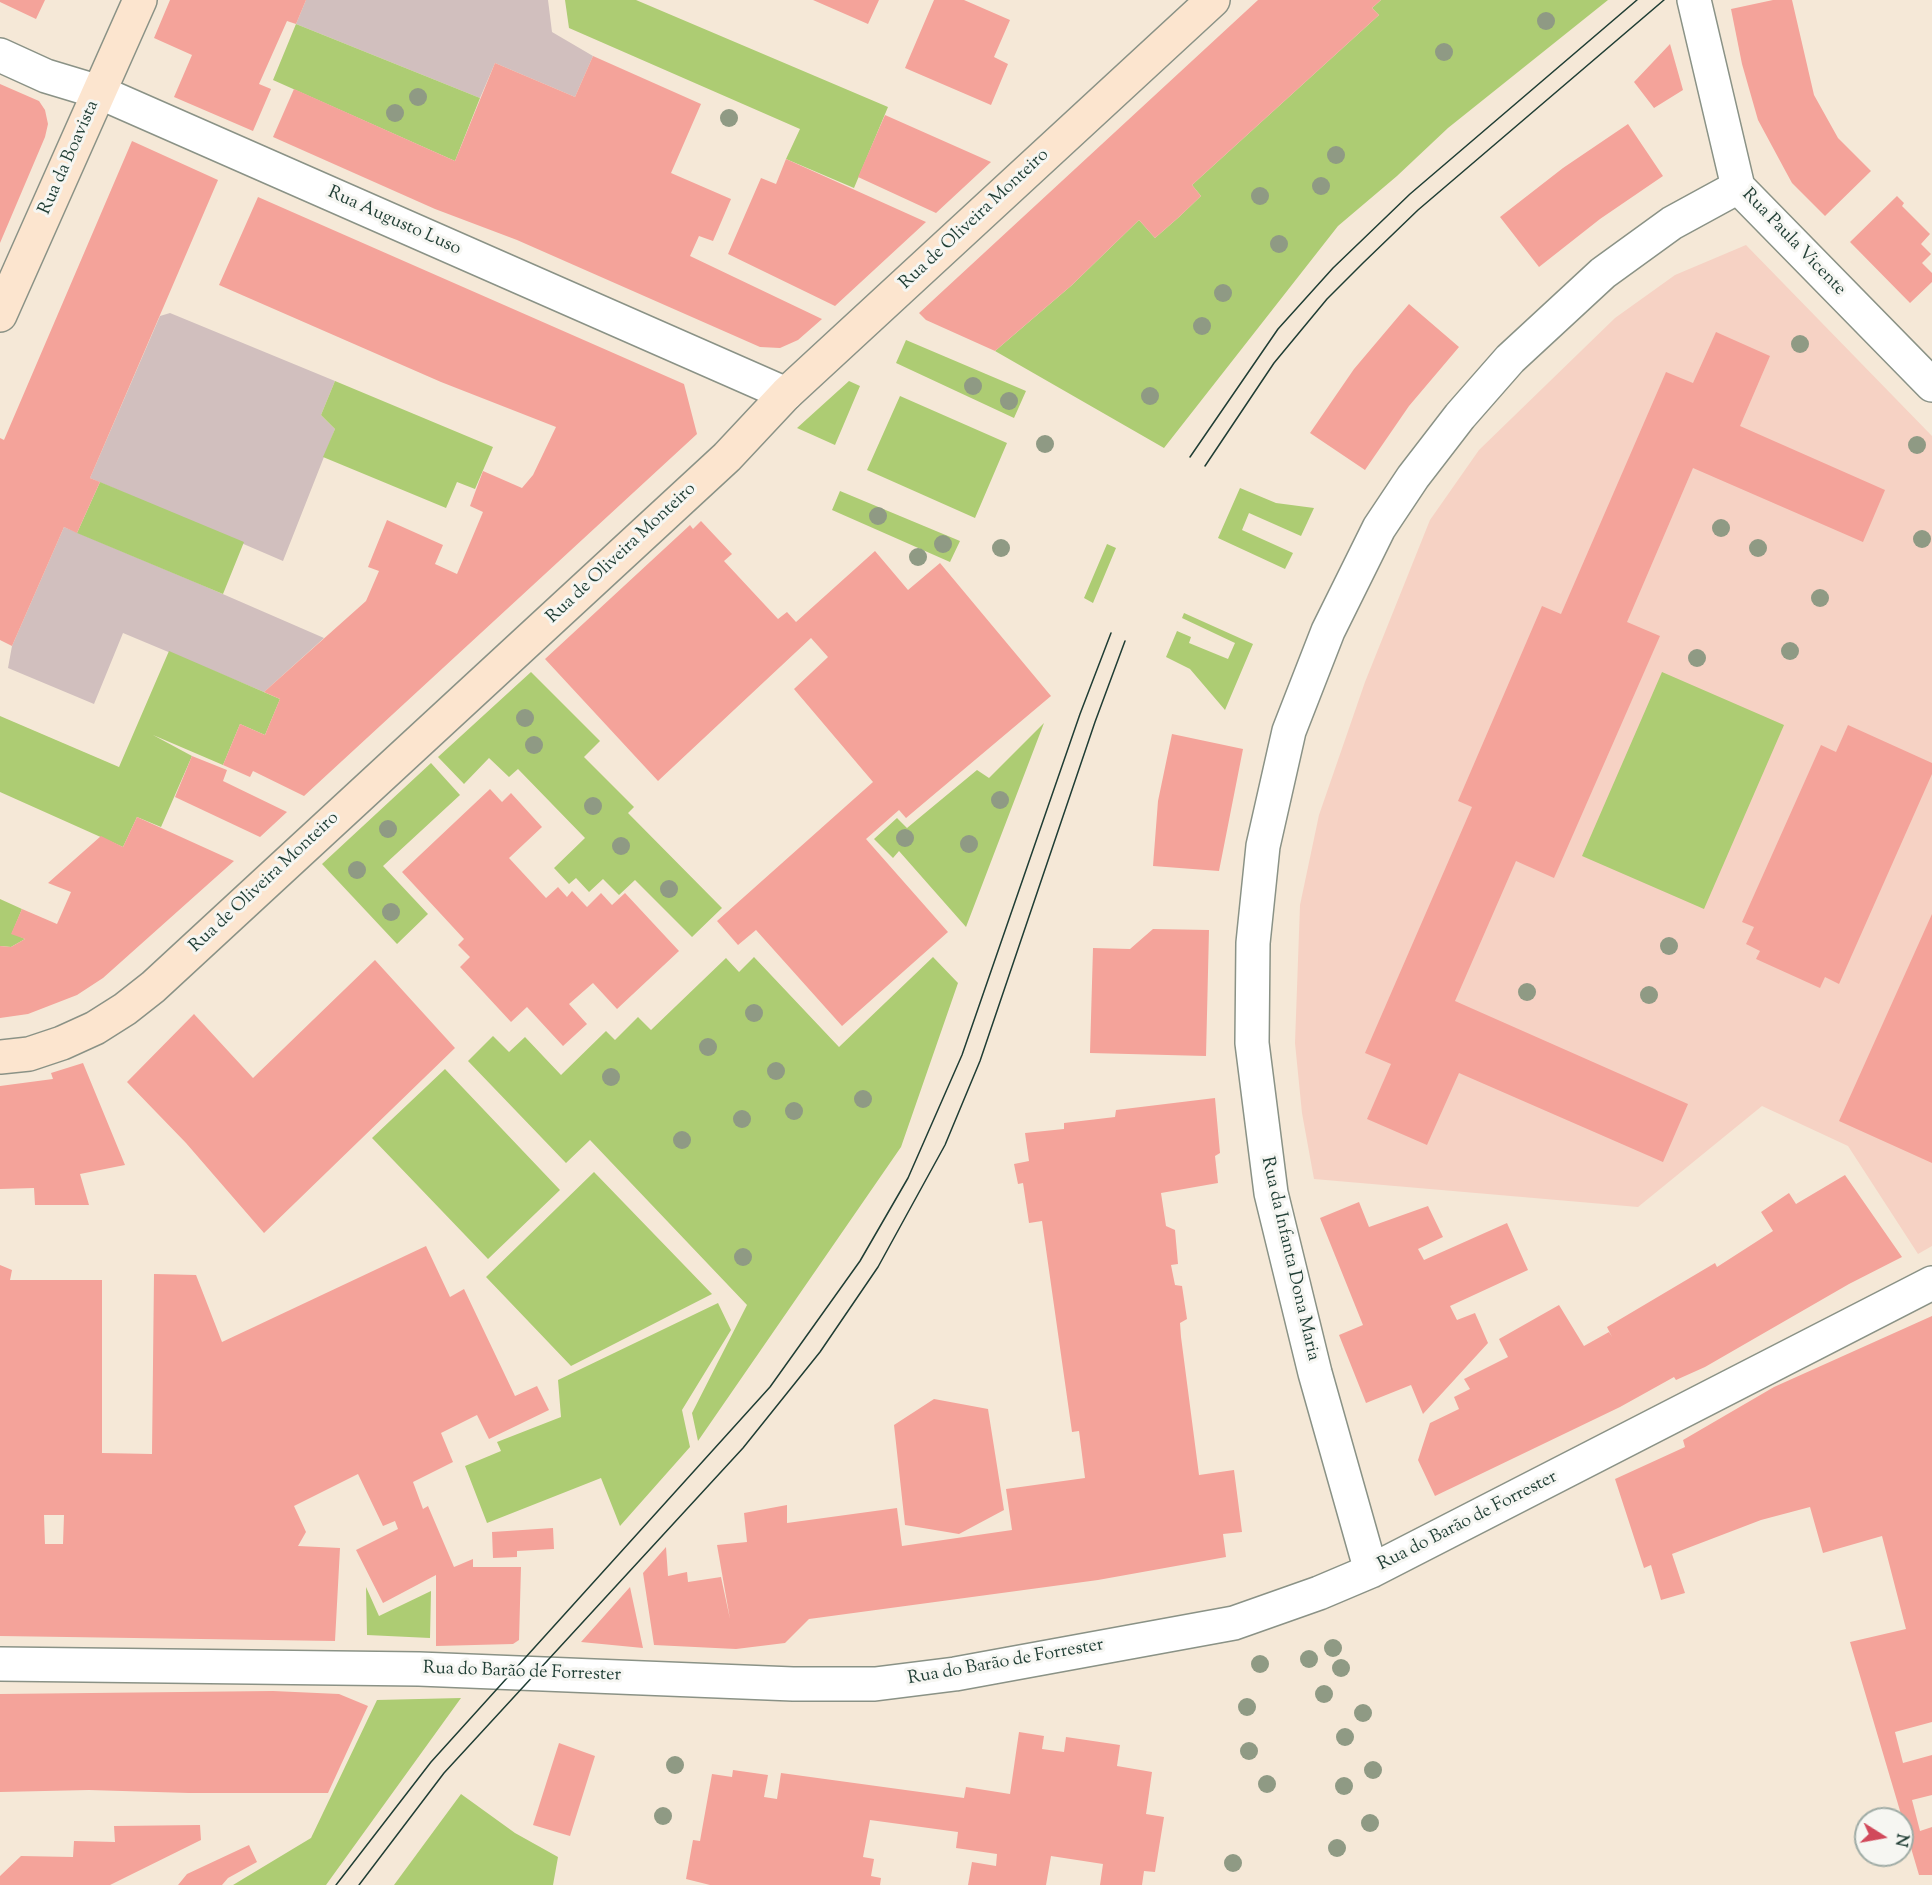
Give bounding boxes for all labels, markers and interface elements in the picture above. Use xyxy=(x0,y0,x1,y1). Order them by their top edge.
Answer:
street label: Rua da Boavista xyxy=(35,98,105,218)
street label: Rua de Oliveira Monteiro xyxy=(896,145,1054,295)
street label: Rua Augusto Luso xyxy=(324,183,464,261)
street label: Rua Paula Vicente xyxy=(1736,185,1850,301)
street label: Rua de Oliveira Monteiro xyxy=(543,479,701,629)
street label: Rua de Oliveira Monteiro xyxy=(186,808,344,958)
street label: Rua da Infanta Dona Maria xyxy=(1255,1155,1323,1363)
street label: Rua do Barão de Forrester xyxy=(1375,1467,1561,1577)
street label: Rua do Barão de Forrester xyxy=(906,1635,1106,1691)
street label: Rua do Barão de Forrester xyxy=(422,1659,622,1687)
north arrow xyxy=(1854,1807,1914,1867)
text: N xyxy=(1888,1832,1913,1849)

